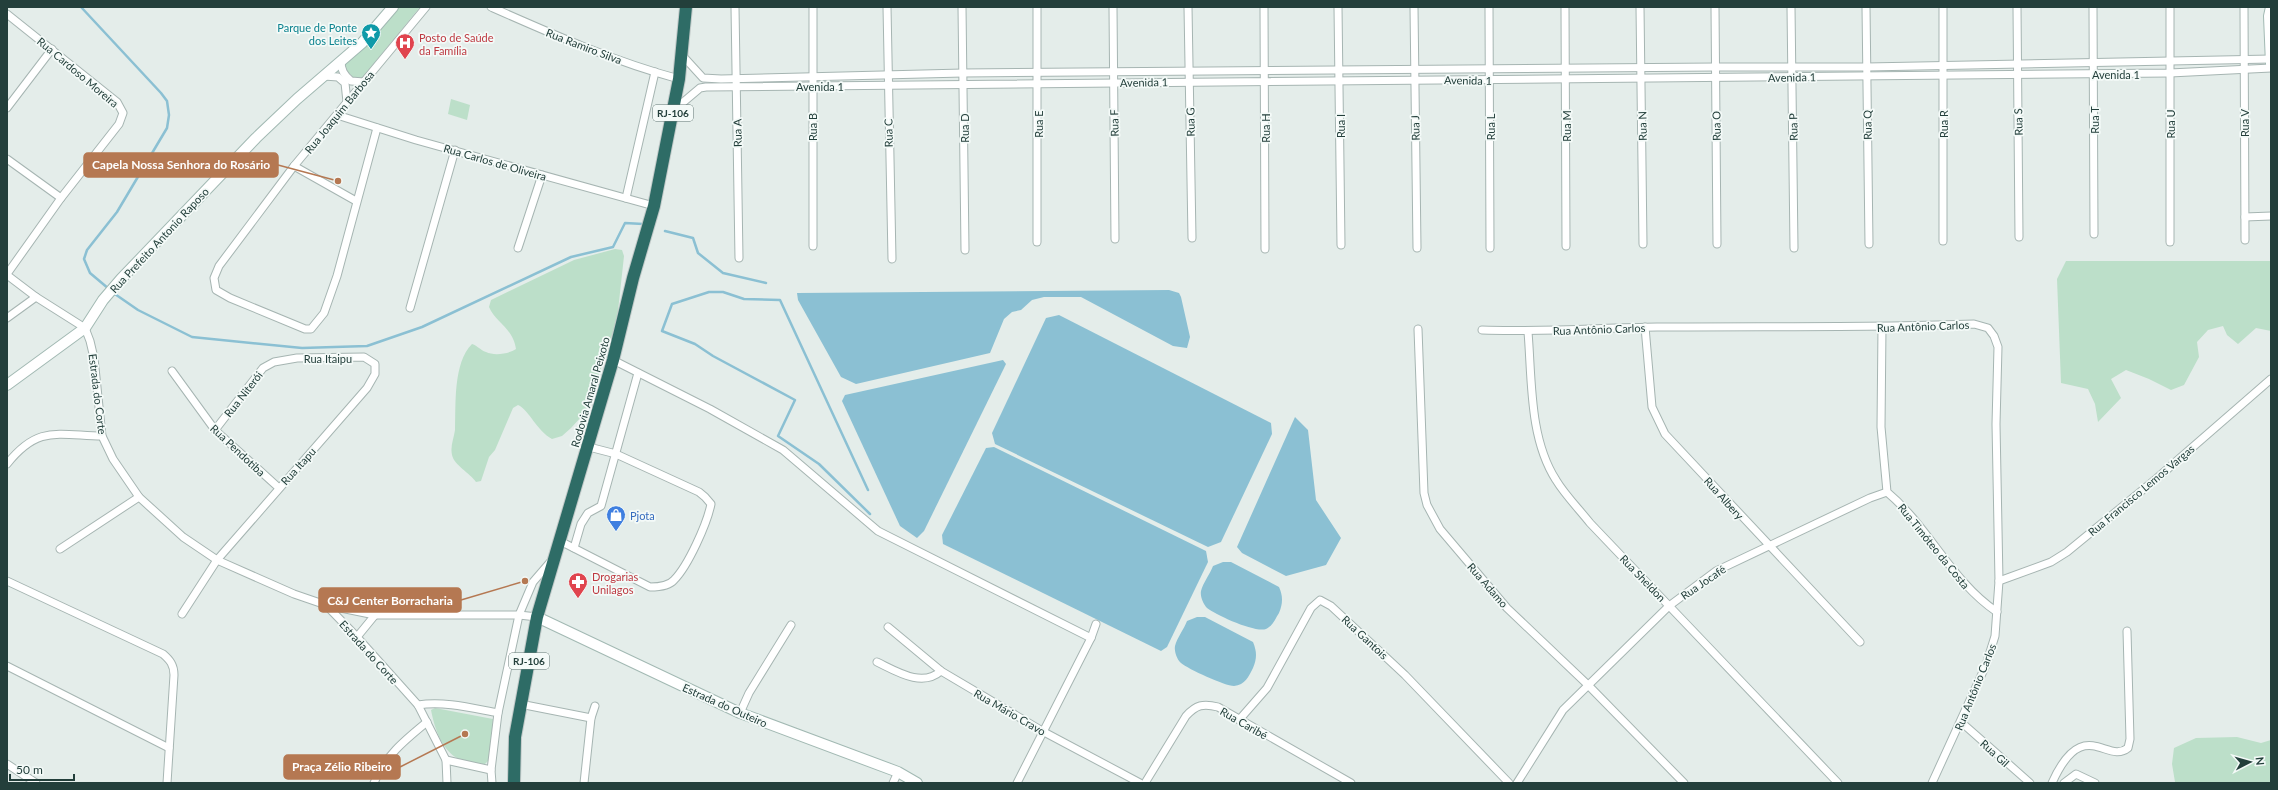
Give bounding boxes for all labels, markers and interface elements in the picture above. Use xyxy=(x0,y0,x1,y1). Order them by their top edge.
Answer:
place label: Parque de Ponte dos Leites xyxy=(277,21,357,47)
place icon: Parque de Ponte dos Leites xyxy=(360,22,382,50)
street label: Rua Ramiro Silva xyxy=(544,26,624,66)
place label: Posto de Saúde da Família xyxy=(419,31,494,57)
hospital icon: Posto de Saúde da Família xyxy=(394,32,416,60)
street label: Rua Cardoso Moreira xyxy=(35,34,121,110)
street label: Rua Joaquim Barbosa xyxy=(302,68,376,156)
street label: Avenida 1 xyxy=(2092,68,2140,81)
street label: Avenida 1 xyxy=(1768,70,1816,84)
street label: Avenida 1 xyxy=(1444,73,1492,87)
street label: Avenida 1 xyxy=(1120,75,1168,89)
street label: Avenida 1 xyxy=(796,80,844,93)
road number: RJ-106 xyxy=(653,105,693,121)
street label: Rua T xyxy=(2088,106,2101,134)
street label: Rua G xyxy=(1183,107,1197,137)
street label: Rua S xyxy=(2011,108,2025,136)
street label: Rua V xyxy=(2238,108,2251,137)
street label: Rua F xyxy=(1107,109,1121,137)
street label: Rua U xyxy=(2164,109,2177,139)
street label: Rua E xyxy=(1032,110,1045,138)
street label: Rua M xyxy=(1560,110,1573,142)
street label: Rua Q xyxy=(1860,110,1874,140)
street label: Rua R xyxy=(1937,110,1950,138)
street label: Rua N xyxy=(1635,111,1649,141)
street label: Rua O xyxy=(1709,111,1723,141)
street label: Rua B xyxy=(806,113,819,141)
street label: Rua D xyxy=(958,113,971,143)
street label: Rua H xyxy=(1259,113,1272,143)
street label: Rua L xyxy=(1484,113,1497,140)
street label: Rua P xyxy=(1786,113,1800,141)
street label: Rua I xyxy=(1334,114,1347,138)
street label: Rua J xyxy=(1408,115,1422,141)
street label: Rua A xyxy=(730,118,744,147)
street label: Rua C xyxy=(881,118,895,147)
street label: Rua Carlos de Oliveira xyxy=(442,141,548,183)
callout: Capela Nossa Senhora do Rosário xyxy=(84,153,278,177)
text: Capela Nossa Senhora do Rosário xyxy=(92,157,270,172)
street label: Rua Prefeito Antonio Raposo xyxy=(107,185,211,295)
street label: Rua Antônio Carlos xyxy=(1876,318,1970,334)
street label: Rua Antônio Carlos xyxy=(1552,321,1646,337)
street label: Rodovia Amaral Peixoto xyxy=(568,335,612,449)
street label: Rua Itaipu xyxy=(304,352,352,365)
street label: Estrada do Corte xyxy=(87,353,109,435)
street label: Rua Niterói xyxy=(221,368,265,419)
street label: Rua Pendotiba xyxy=(208,421,268,479)
street label: Rua Francisco Lemos Vargas xyxy=(2085,442,2197,538)
street label: Rua Itapu xyxy=(278,445,318,487)
street label: Rua Albery xyxy=(1702,474,1747,522)
street label: Rua Timóteo da Costa xyxy=(1896,501,1972,591)
shop icon: Pjota xyxy=(605,504,627,532)
place label: Pjota xyxy=(630,509,655,522)
street label: Rua Sheldon xyxy=(1617,552,1669,604)
street label: Rua Adamo xyxy=(1465,560,1511,610)
street label: Rua Jocafé xyxy=(1678,562,1728,602)
place label: Drogarias Unilagos xyxy=(592,570,639,596)
pharmacy icon: Drogarias Unilagos xyxy=(567,571,589,599)
callout: C&J Center Borracharia xyxy=(319,588,461,612)
text: C&J Center Borracharia xyxy=(327,593,453,608)
street label: Rua Gantois xyxy=(1339,612,1391,662)
street label: Estrada do Corte xyxy=(337,617,401,687)
street label: Rua Antônio Carlos xyxy=(1952,641,1998,732)
road number: RJ-106 xyxy=(509,653,549,669)
street label: Estrada do Outeiro xyxy=(681,681,769,729)
street label: Rua Mário Cravo xyxy=(972,686,1048,738)
street label: Rua Caribé xyxy=(1218,704,1270,742)
street label: Rua Gil xyxy=(1978,737,2012,769)
north arrow xyxy=(2230,742,2270,782)
callout: Praça Zélio Ribeiro xyxy=(284,755,400,779)
scale bar xyxy=(10,756,74,782)
text: N xyxy=(2254,756,2267,766)
text: Praça Zélio Ribeiro xyxy=(292,759,392,774)
text: 50 m xyxy=(16,762,43,777)

